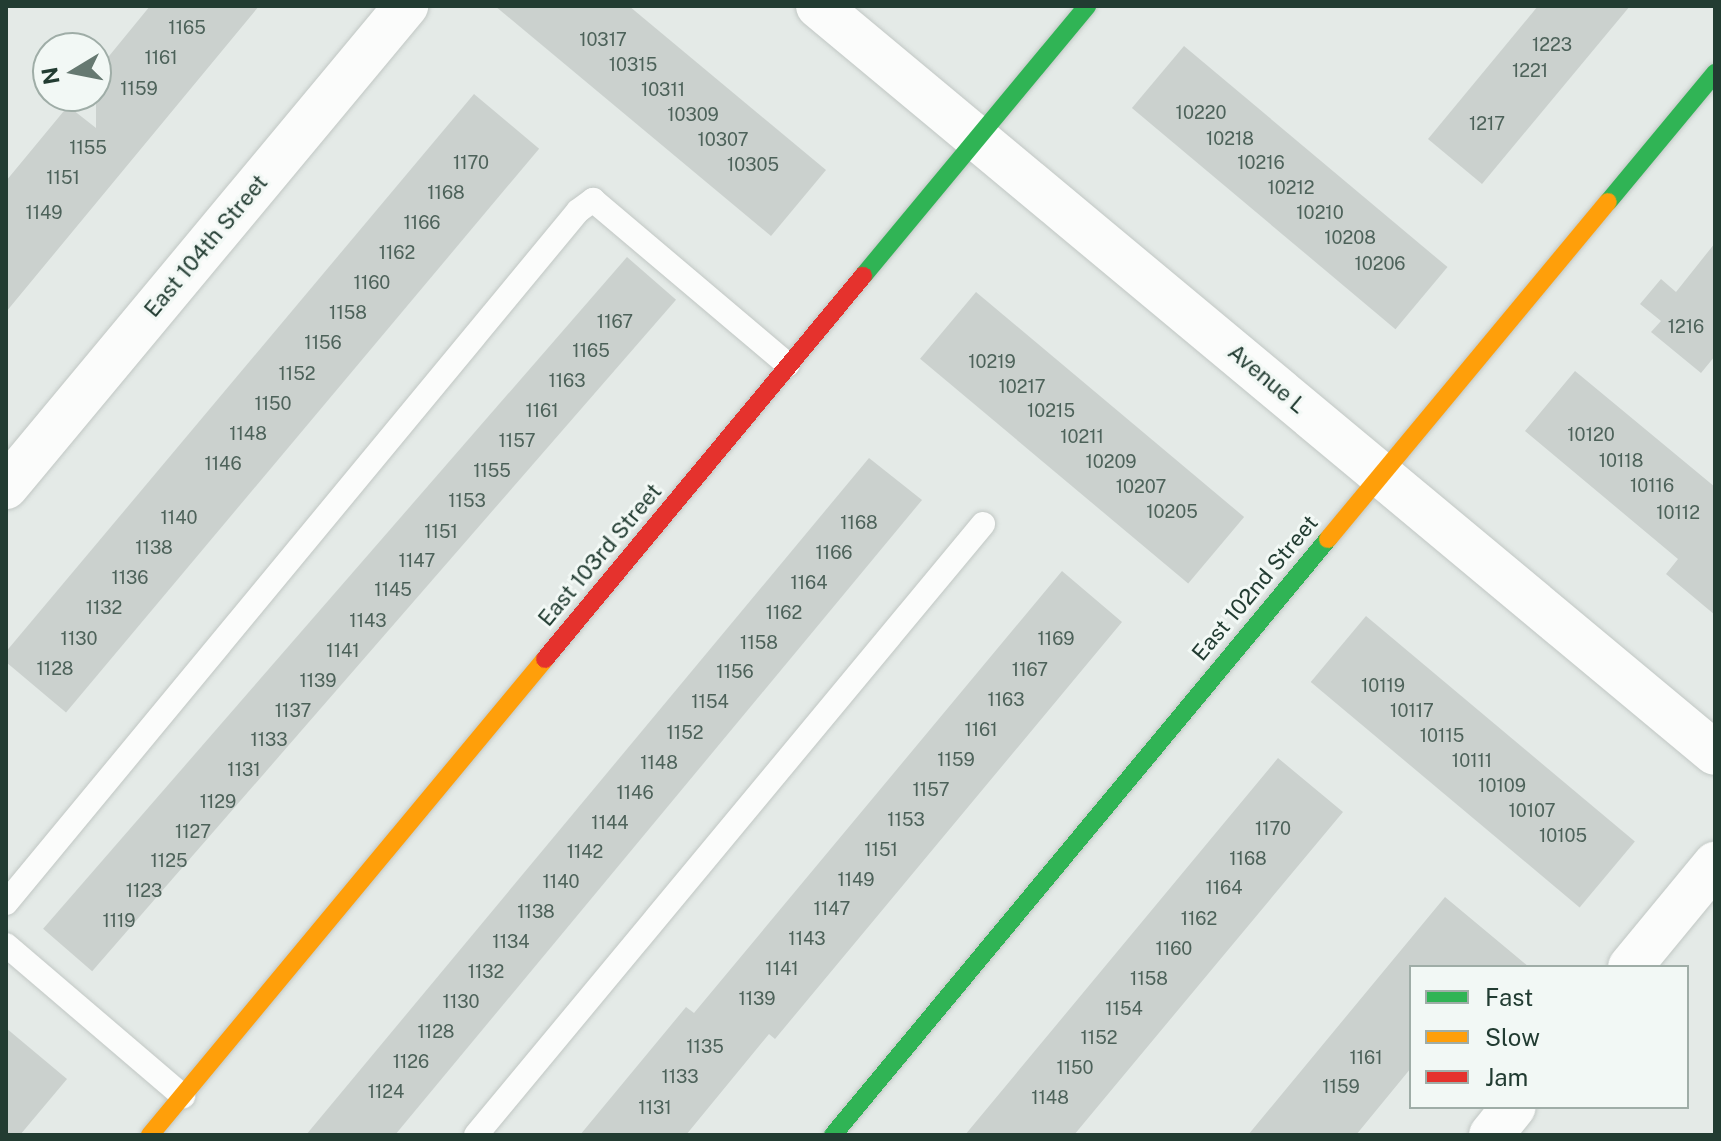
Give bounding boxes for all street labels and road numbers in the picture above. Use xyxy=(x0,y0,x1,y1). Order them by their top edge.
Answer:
street label: East 104th Street xyxy=(139,170,273,322)
street label: Avenue L xyxy=(1223,339,1311,419)
street label: East 103rd Street xyxy=(533,478,667,632)
street label: East 102nd Street xyxy=(1187,510,1323,666)

